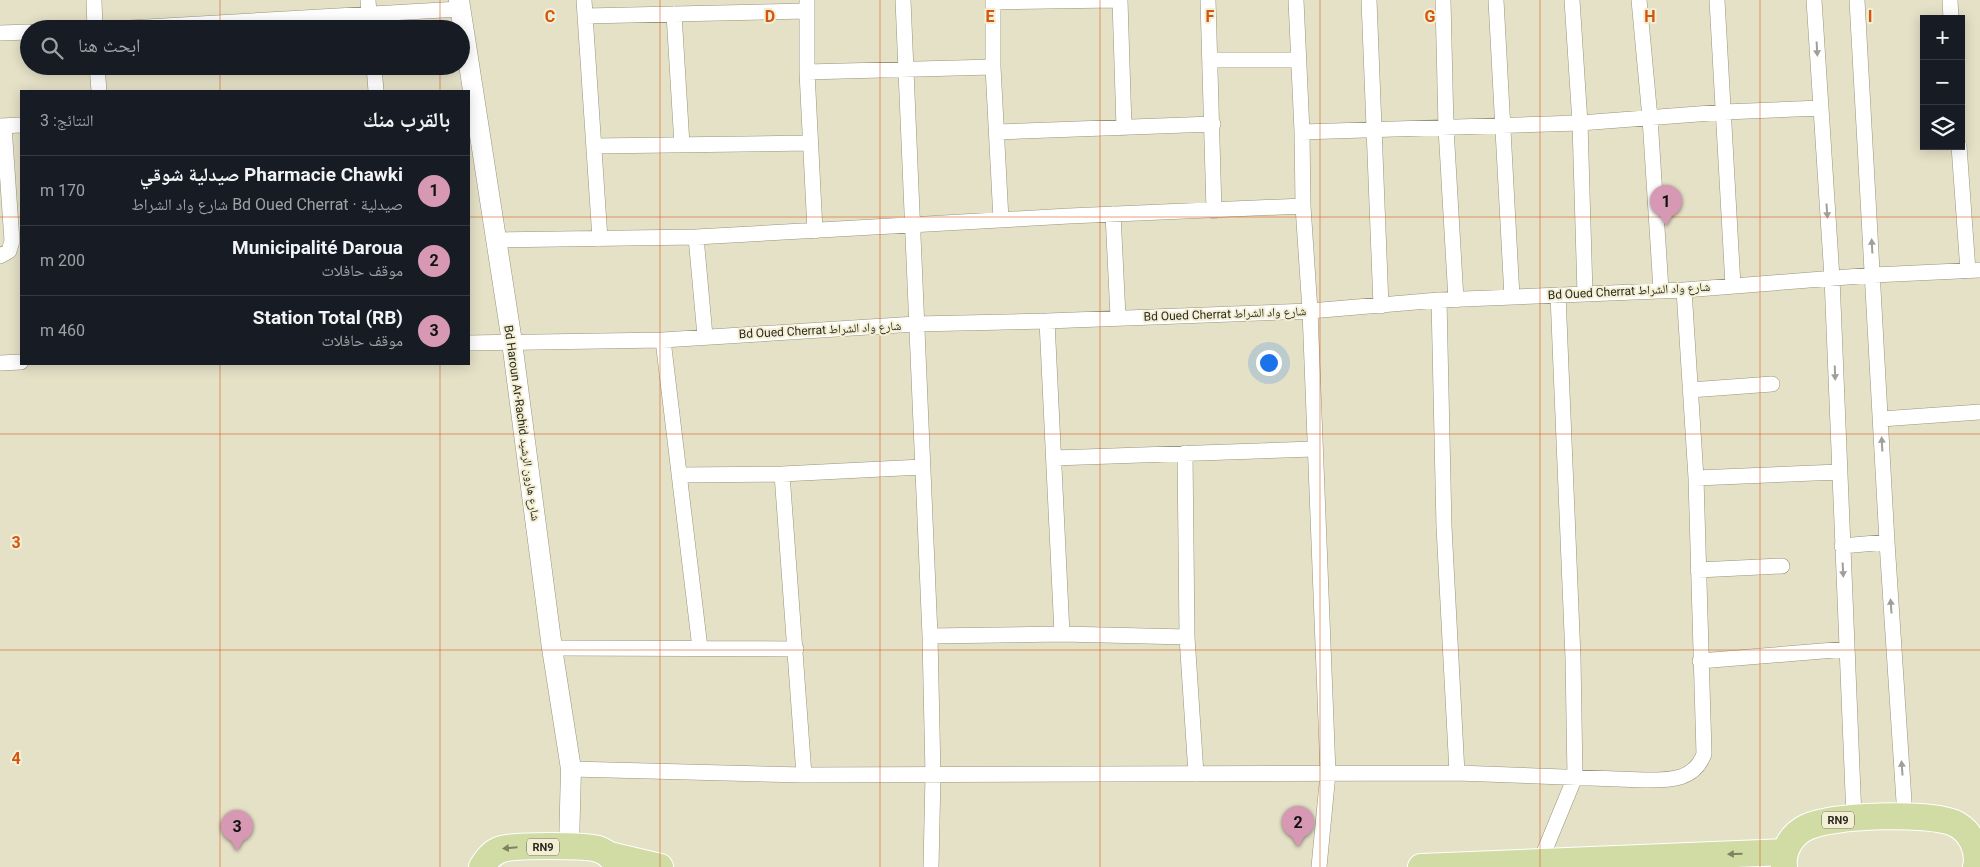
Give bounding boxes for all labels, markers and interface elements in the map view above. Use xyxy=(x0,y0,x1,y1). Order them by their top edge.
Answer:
text: C xyxy=(545,7,555,26)
text: D xyxy=(765,7,775,26)
text: E xyxy=(986,7,995,26)
text: F xyxy=(1206,7,1215,26)
text: G xyxy=(1425,7,1436,26)
text: H xyxy=(1644,7,1656,26)
text: I xyxy=(1868,7,1872,26)
map controls xyxy=(1920,15,1965,150)
button: + xyxy=(1920,15,1965,60)
search box xyxy=(20,20,470,75)
icon: search xyxy=(38,34,66,62)
text: ابحث هنا xyxy=(78,34,141,57)
one-way arrow xyxy=(1813,41,1821,57)
button: − xyxy=(1920,60,1965,105)
button: layers xyxy=(1920,105,1965,150)
text: بالقرب منك xyxy=(363,108,450,132)
text: النتائج: 3 xyxy=(40,111,94,130)
text: Pharmacie Chawki صيدلية شوقي xyxy=(140,163,403,186)
text: 170 m xyxy=(40,181,85,200)
text: 1 xyxy=(429,181,439,200)
pin: 1 xyxy=(1650,185,1682,226)
text: صيدلية · Bd Oued Cherrat شارع واد الشراط xyxy=(131,195,403,214)
one-way arrow xyxy=(1823,203,1831,219)
text: Municipalité Daroua xyxy=(232,236,403,259)
one-way arrow xyxy=(1867,238,1875,254)
text: 200 m xyxy=(40,251,85,270)
text: 2 xyxy=(429,251,439,270)
text: موقف حافلات xyxy=(321,261,403,280)
street label: Bd Oued Cherrat شارع واد الشراط xyxy=(1547,280,1711,303)
street label: Bd Oued Cherrat شارع واد الشراط xyxy=(1143,304,1307,325)
text: Station Total (RB) xyxy=(253,306,403,329)
street label: Bd Oued Cherrat شارع واد الشراط xyxy=(738,319,902,342)
text: 460 m xyxy=(40,321,85,340)
text: 3 xyxy=(429,321,439,340)
street label: Bd Haroun Ar-Rachid شارع هارون الرشيد xyxy=(500,324,543,522)
text: موقف حافلات xyxy=(321,331,403,350)
your location xyxy=(1256,350,1282,376)
one-way arrow xyxy=(1831,365,1839,381)
one-way arrow xyxy=(1878,435,1886,451)
text: 3 xyxy=(11,533,21,552)
one-way arrow xyxy=(1840,563,1848,579)
one-way arrow xyxy=(1887,598,1895,614)
text: 4 xyxy=(11,749,21,768)
one-way arrow xyxy=(1897,760,1905,776)
pin: 2 xyxy=(1282,806,1314,847)
pin: 3 xyxy=(221,810,253,851)
road number: RN9 xyxy=(1822,812,1854,828)
road number: RN9 xyxy=(527,839,559,856)
one-way arrow xyxy=(502,845,518,853)
one-way arrow xyxy=(1727,851,1743,859)

